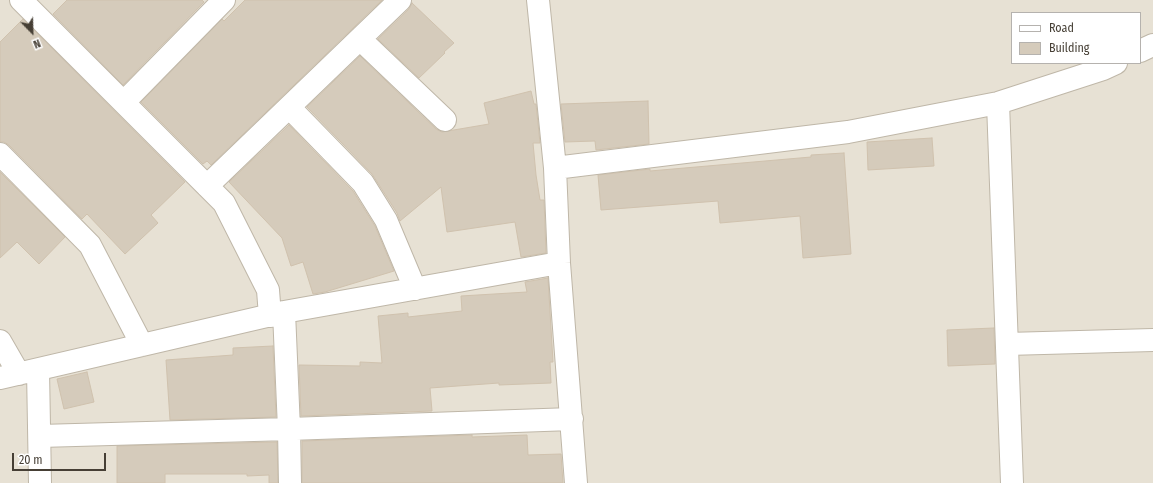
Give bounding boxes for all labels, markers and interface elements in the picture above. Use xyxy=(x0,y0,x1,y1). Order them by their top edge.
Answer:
north arrow xyxy=(12,12,52,52)
legend xyxy=(1011,12,1141,64)
text: Road xyxy=(1049,21,1074,35)
text: N xyxy=(31,36,42,51)
text: Building xyxy=(1049,41,1089,55)
scale bar xyxy=(14,445,108,471)
text: 20 m xyxy=(19,453,43,467)

